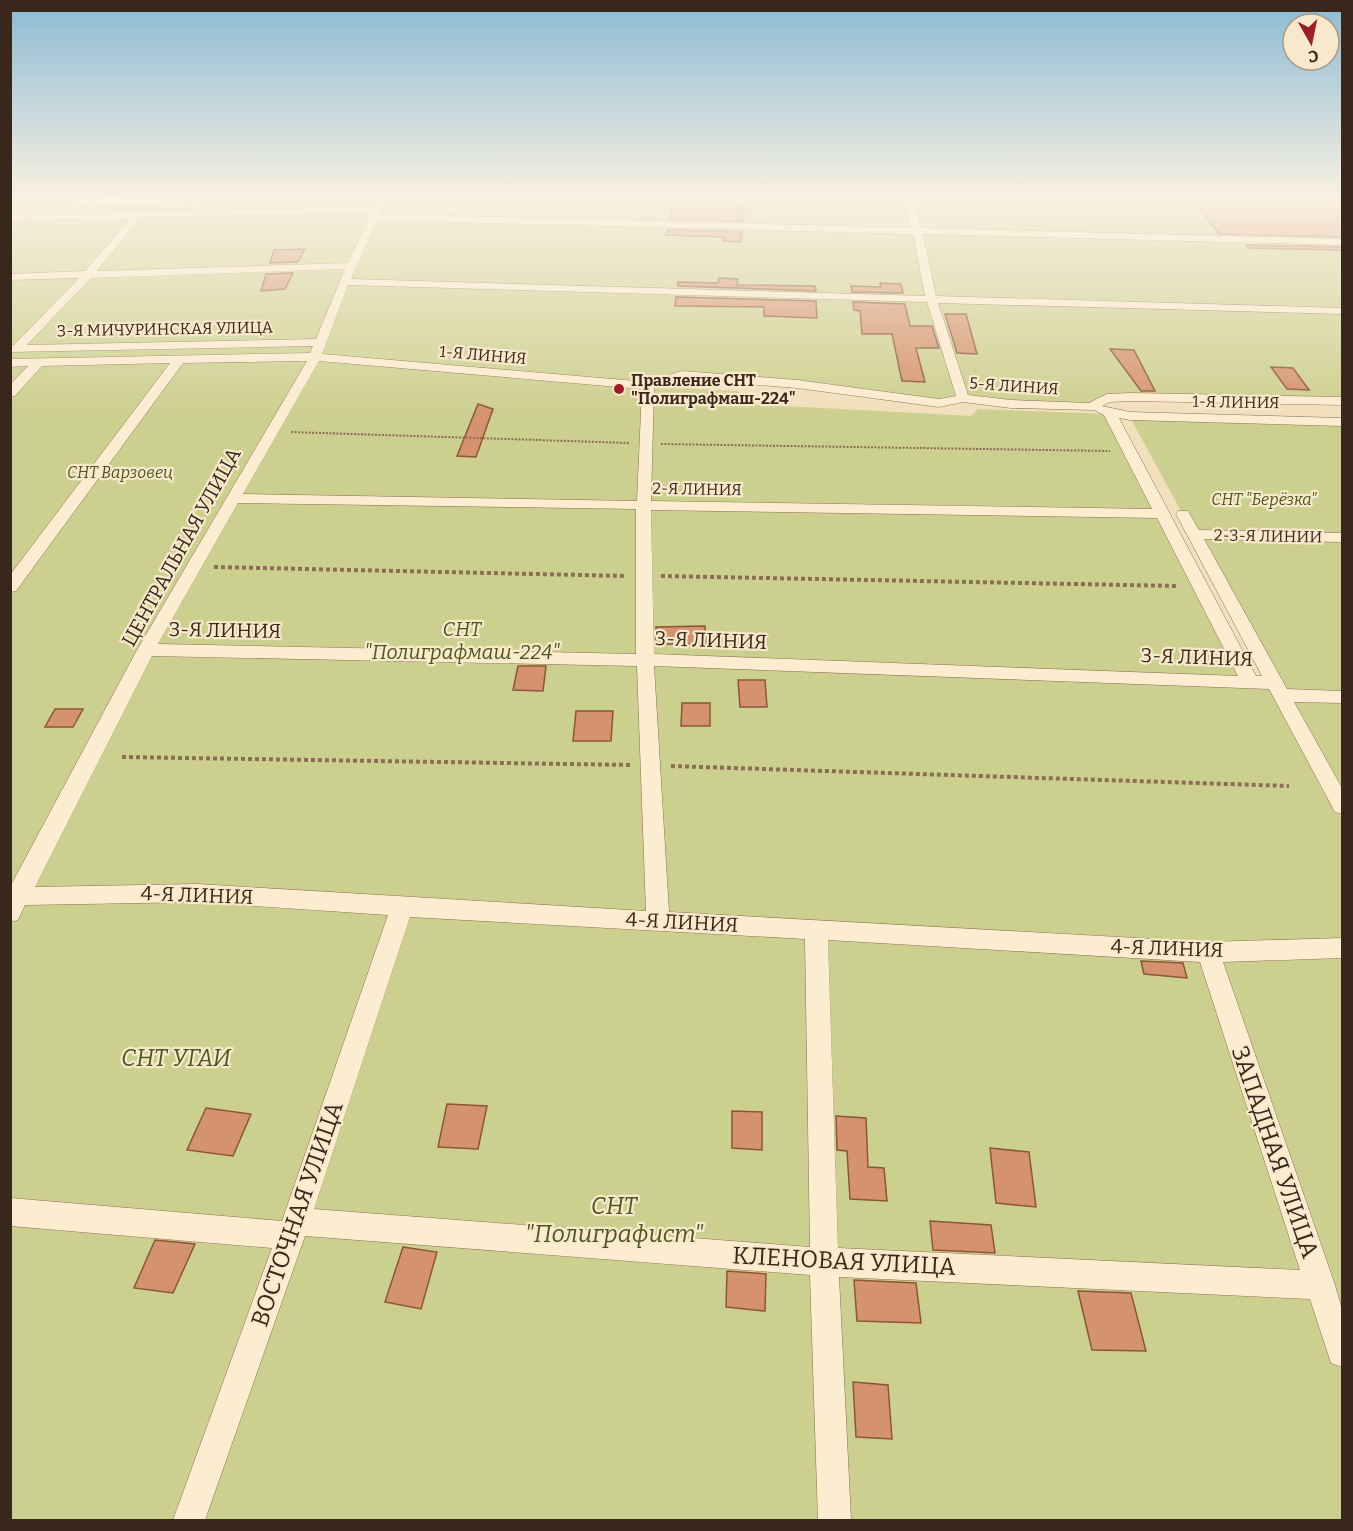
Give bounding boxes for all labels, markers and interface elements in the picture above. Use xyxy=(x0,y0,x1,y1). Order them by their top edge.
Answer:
north arrow xyxy=(1281,12,1341,72)
text: С xyxy=(1307,46,1320,66)
street label: 3-Я МИЧУРИНСКАЯ УЛИЦА xyxy=(57,318,274,340)
street label: 1-Я ЛИНИЯ xyxy=(439,342,527,368)
place label: Правление СНТ "Полиграфмаш-224" xyxy=(631,371,796,408)
street label: 5-Я ЛИНИЯ xyxy=(969,373,1059,399)
marker: Правление СНТ "Полиграфмаш-224" xyxy=(612,382,626,396)
street label: 1-Я ЛИНИЯ xyxy=(1192,392,1280,412)
street label: ЦЕНТРАЛЬНАЯ УЛИЦА xyxy=(116,443,246,650)
park label: СНТ Варзовец xyxy=(67,463,173,482)
street label: 2-Я ЛИНИЯ xyxy=(652,479,742,499)
park label: СНТ "Берёзка" xyxy=(1211,490,1318,509)
street label: 2-3-Я ЛИНИИ xyxy=(1214,526,1322,546)
street label: 3-Я ЛИНИЯ xyxy=(169,617,281,643)
park label: СНТ "Полиграфмаш-224" xyxy=(364,617,560,664)
street label: 3-Я ЛИНИЯ xyxy=(654,626,768,654)
street label: 3-Я ЛИНИЯ xyxy=(1140,643,1254,671)
street label: 4-Я ЛИНИЯ xyxy=(140,881,254,909)
street label: 4-Я ЛИНИЯ xyxy=(625,907,739,937)
street label: 4-Я ЛИНИЯ xyxy=(1110,934,1224,962)
street label: ЗАПАДНАЯ УЛИЦА xyxy=(1226,1042,1324,1262)
park label: СНТ УГАИ xyxy=(121,1044,232,1072)
street label: ВОСТОЧНАЯ УЛИЦА xyxy=(245,1098,349,1330)
park label: СНТ "Полиграфист" xyxy=(525,1192,704,1248)
street label: КЛЕНОВАЯ УЛИЦА xyxy=(732,1241,956,1281)

